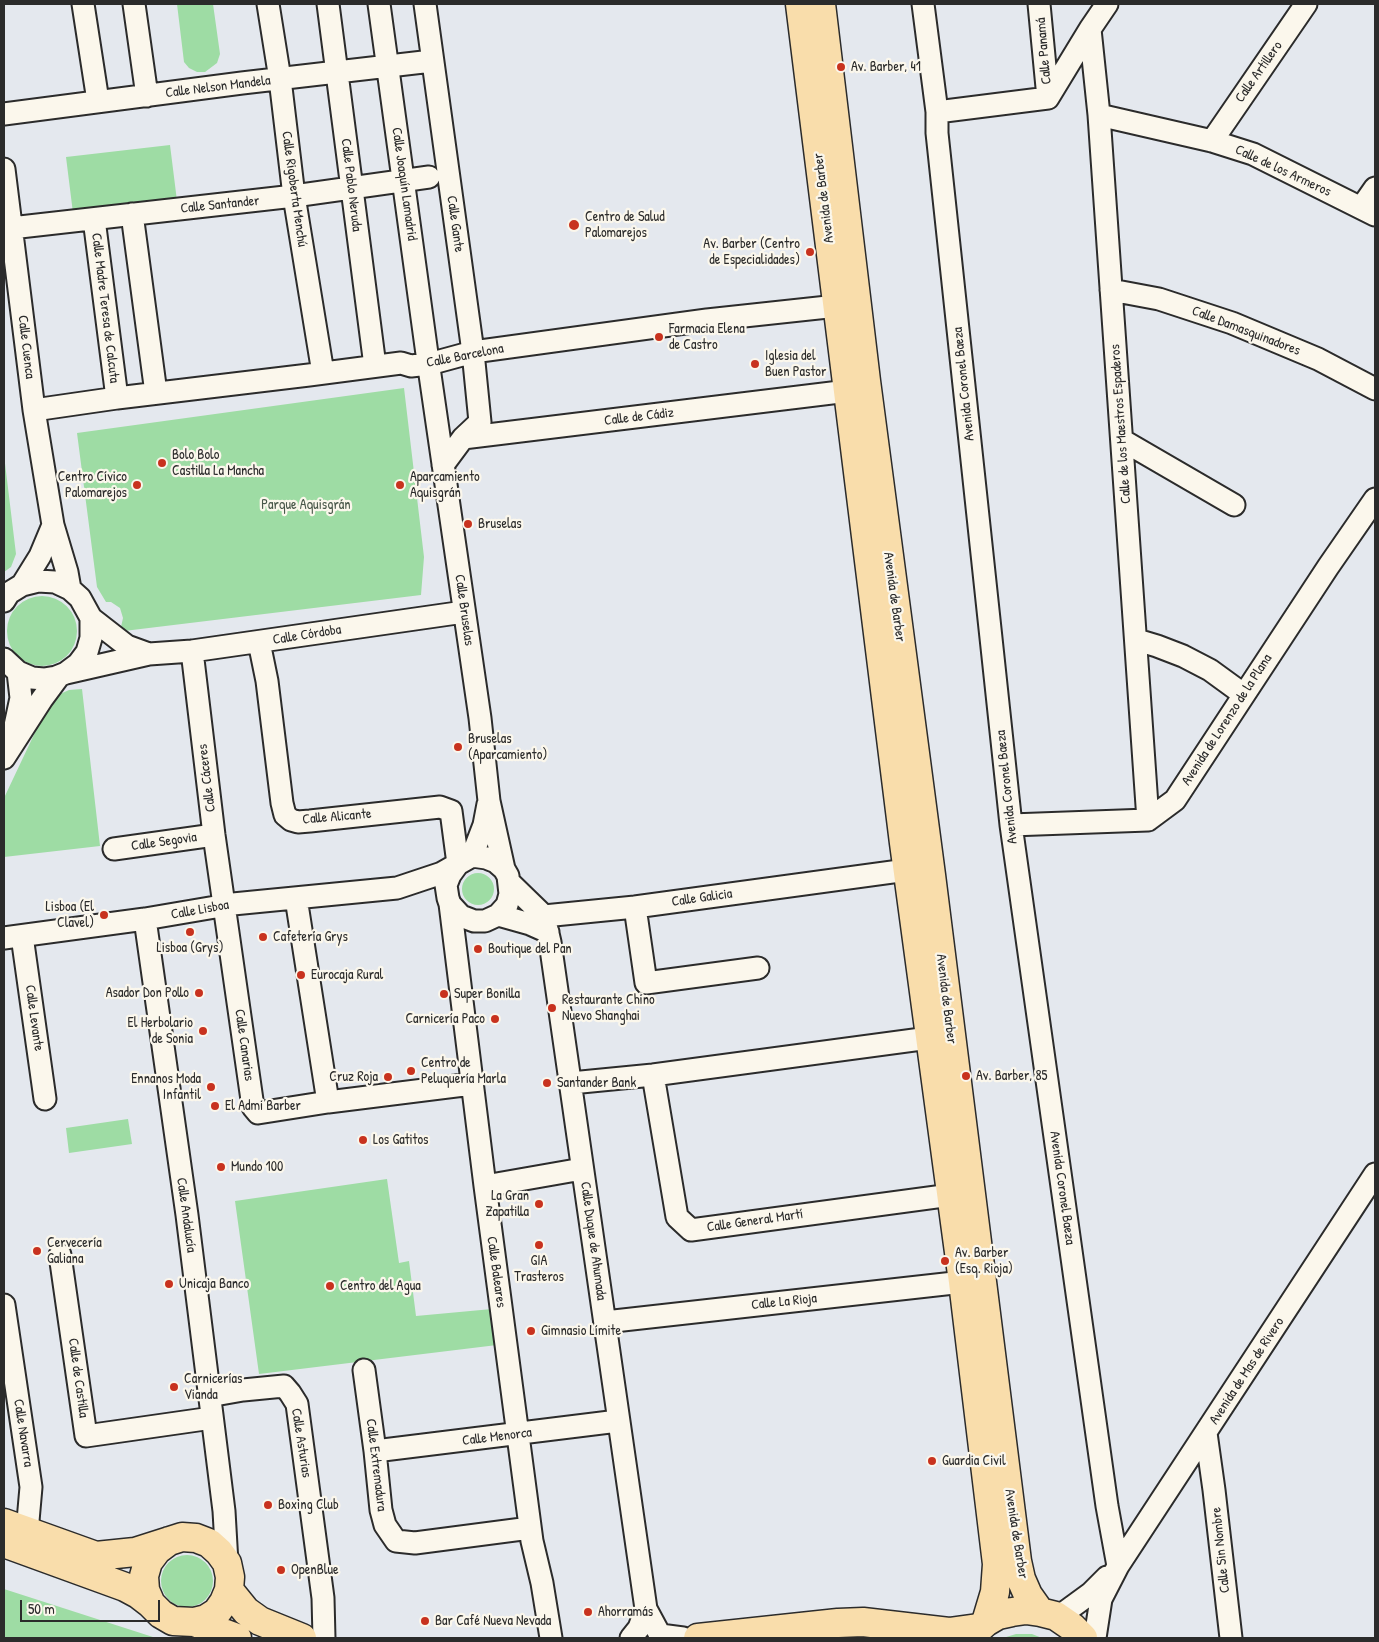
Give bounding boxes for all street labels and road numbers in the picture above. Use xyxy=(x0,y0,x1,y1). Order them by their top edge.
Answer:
street label: Calle Panamá xyxy=(1033,17,1055,85)
street label: Calle Artillero xyxy=(1232,38,1286,106)
street label: Calle Nelson Mandela xyxy=(165,72,271,102)
street label: Calle Joaquín Lamadrid xyxy=(388,126,420,242)
street label: Calle Rigoberta Menchú xyxy=(278,130,310,248)
street label: Calle Pablo Neruda xyxy=(337,138,365,232)
street label: Calle de los Armeros xyxy=(1232,141,1334,201)
street label: Avenida de Barber xyxy=(810,152,838,244)
street label: Calle Santander xyxy=(180,193,260,217)
street label: Calle Gante xyxy=(443,195,467,253)
street label: Calle Madre Teresa de Calcuta xyxy=(87,232,123,384)
street label: Calle Damasquinadores xyxy=(1189,303,1303,359)
street label: Calle Cuenca xyxy=(14,314,38,380)
street label: Avenida Coronel Baeza xyxy=(950,326,978,442)
street label: Calle Barcelona xyxy=(425,340,505,372)
street label: Calle de los Maestros Espaderos xyxy=(1107,344,1135,504)
street label: Calle de Cádiz xyxy=(603,404,675,430)
street label: Avenida de Barber xyxy=(879,551,909,643)
street label: Calle Bruselas xyxy=(451,573,477,647)
street label: Calle Córdoba xyxy=(272,621,342,649)
street label: Avenida de Lorenzo de la Plana xyxy=(1178,651,1276,789)
street label: Avenida Coronel Baeza xyxy=(993,729,1021,845)
street label: Calle Cáceres xyxy=(194,743,220,813)
street label: Calle Alicante xyxy=(302,806,372,828)
street label: Calle Segovia xyxy=(130,829,198,855)
street label: Calle Galicia xyxy=(671,885,733,911)
street label: Calle Lisboa xyxy=(170,897,230,923)
street label: Avenida de Barber xyxy=(932,953,960,1045)
street label: Calle Levante xyxy=(21,984,47,1052)
street label: Calle Canarias xyxy=(231,1008,257,1082)
street label: Avenida Coronel Baeza xyxy=(1046,1130,1078,1246)
street label: Calle Andalucía xyxy=(172,1176,200,1254)
street label: Calle Duque de Ahumada xyxy=(576,1181,610,1301)
street label: Calle General Martí xyxy=(706,1206,804,1236)
street label: Calle Baleares xyxy=(483,1235,509,1309)
street label: Calle La Rioja xyxy=(750,1290,818,1314)
street label: Avenida de Mas de Rivero xyxy=(1206,1314,1288,1428)
street label: Calle de Castilla xyxy=(64,1337,92,1419)
street label: Calle Navarra xyxy=(9,1398,37,1468)
street label: Calle Asturias xyxy=(287,1407,315,1479)
street label: Calle Extremadura xyxy=(362,1418,390,1512)
street label: Calle Menorca xyxy=(461,1424,533,1450)
street label: Avenida de Barber xyxy=(1001,1488,1031,1580)
street label: Calle Sin Nombre xyxy=(1208,1506,1234,1594)

